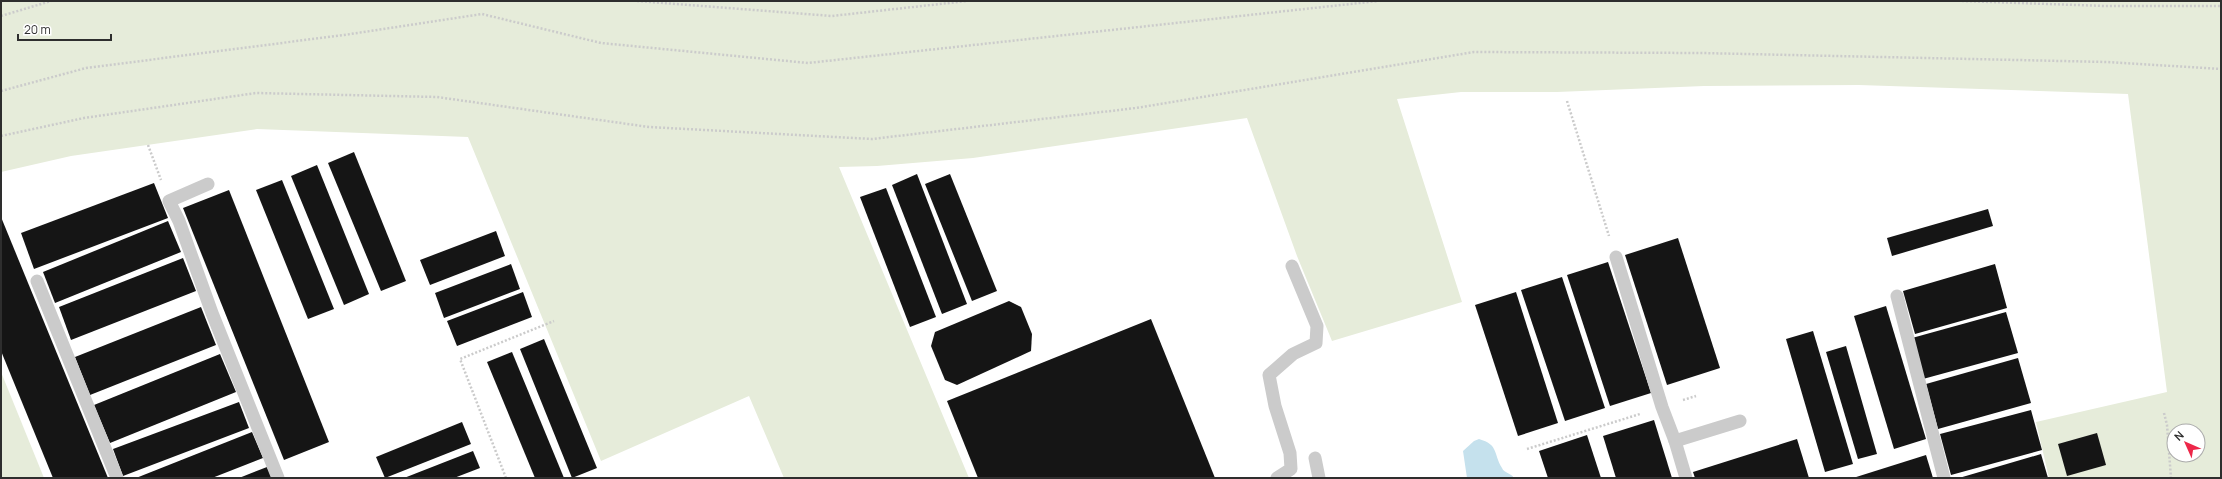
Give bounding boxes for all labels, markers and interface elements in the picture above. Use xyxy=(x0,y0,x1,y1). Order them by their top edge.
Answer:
scale bar xyxy=(18,16,111,42)
text: 20 m xyxy=(24,21,51,38)
north arrow xyxy=(2166,423,2206,463)
text: N xyxy=(2170,427,2187,444)

